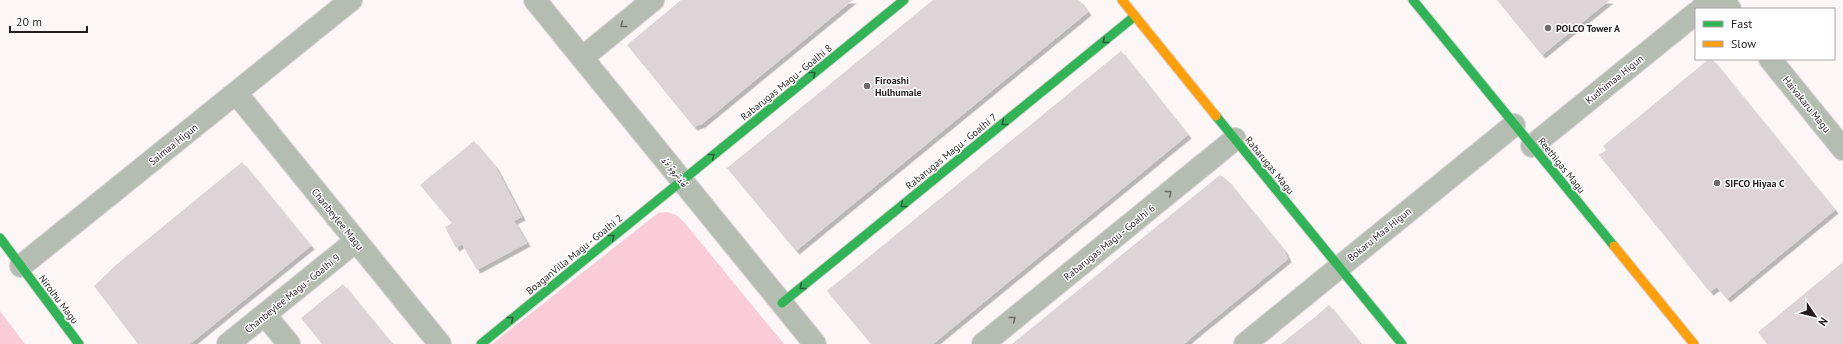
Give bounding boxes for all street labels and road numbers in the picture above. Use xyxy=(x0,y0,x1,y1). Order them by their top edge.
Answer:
street label: Rabarugas Magu - Goalhi 8 xyxy=(738,42,835,123)
street label: Kudhimaa Higun xyxy=(1583,52,1646,107)
street label: Haivakaru Magu xyxy=(1780,73,1833,135)
street label: Rabarugas Magu - Goalhi 7 xyxy=(903,111,1000,192)
street label: Saimaa Higun xyxy=(146,121,200,168)
street label: Rabarugas Magu xyxy=(1242,134,1297,197)
street label: Reethigas Magu xyxy=(1535,135,1588,196)
street label: ބޯގަންވިލާ މަގު xyxy=(658,154,691,190)
street label: Chanbeylee Magu xyxy=(309,186,367,253)
street label: Rabarugas Magu - Goalhi 6 xyxy=(1061,202,1158,283)
street label: Bokaru Maa Higun xyxy=(1345,205,1414,264)
street label: BoaganVilla Magu - Goalhi 2 xyxy=(523,211,625,297)
street label: Chanbeylee Magu - Goalhi 9 xyxy=(242,251,343,336)
street label: Nirolhu Magu xyxy=(36,272,81,326)

